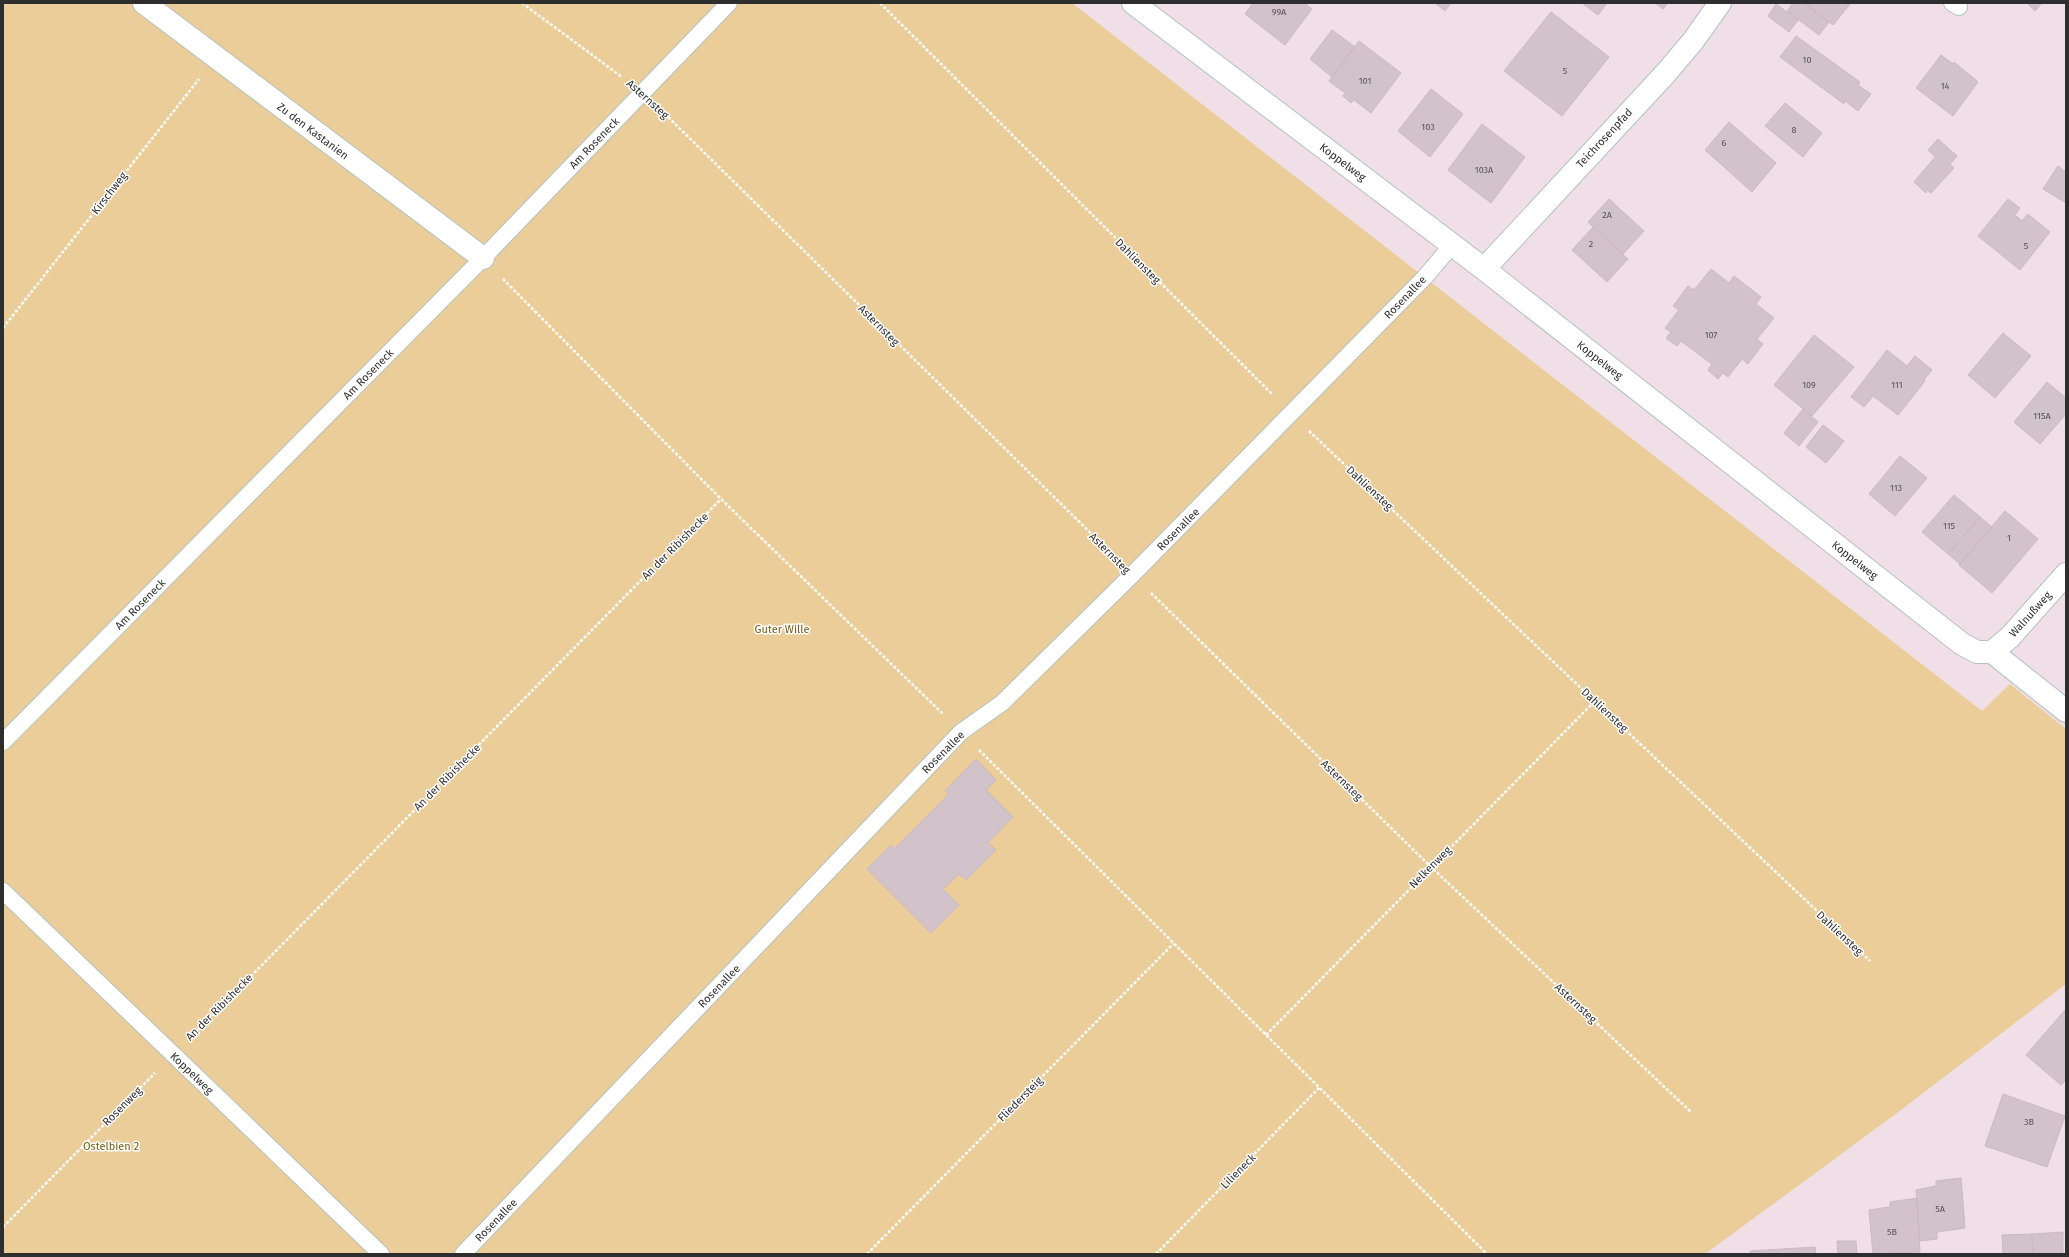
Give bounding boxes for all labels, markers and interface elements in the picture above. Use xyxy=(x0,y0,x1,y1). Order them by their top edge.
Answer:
house number: 99A xyxy=(1272,7,1287,17)
house number: 10 xyxy=(1803,55,1811,65)
house number: 5 xyxy=(1563,66,1568,76)
house number: 101 xyxy=(1359,76,1371,86)
street label: Asternsteg xyxy=(624,77,672,122)
house number: 14 xyxy=(1941,81,1950,91)
street label: Zu den Kastanien xyxy=(274,100,351,162)
street label: Teichrosenpfad xyxy=(1574,106,1635,171)
street label: Am Roseneck xyxy=(567,115,622,172)
house number: 103 xyxy=(1421,122,1435,132)
house number: 8 xyxy=(1792,125,1797,135)
house number: 6 xyxy=(1722,138,1727,148)
street label: Koppelweg xyxy=(1317,141,1369,184)
house number: 103A xyxy=(1475,165,1494,175)
street label: Kirschweg xyxy=(89,169,130,217)
house number: 2A xyxy=(1602,210,1613,220)
street label: Dahliensteg xyxy=(1112,236,1163,287)
house number: 2 xyxy=(1589,239,1593,249)
house number: 5 xyxy=(2024,241,2029,251)
street label: Rosenallee xyxy=(1382,273,1429,322)
street label: Asternsteg xyxy=(855,302,902,349)
house number: 107 xyxy=(1705,330,1717,340)
street label: Koppelweg xyxy=(1574,338,1625,383)
street label: Am Roseneck xyxy=(340,346,397,402)
house number: 109 xyxy=(1802,380,1816,390)
house number: 111 xyxy=(1891,380,1903,390)
house number: 115A xyxy=(2033,411,2052,421)
street label: Dahliensteg xyxy=(1344,464,1396,513)
house number: 113 xyxy=(1890,483,1902,493)
street label: Rosenallee xyxy=(1154,505,1202,553)
street label: An der Ribishecke xyxy=(639,510,711,582)
house number: 115 xyxy=(1943,521,1956,531)
street label: Asternsteg xyxy=(1086,530,1133,577)
house number: 1 xyxy=(2007,533,2011,543)
street label: Koppelweg xyxy=(1829,538,1880,583)
street label: Am Roseneck xyxy=(112,576,169,632)
street label: Walnußweg xyxy=(2007,589,2054,640)
park label: Guter Wille xyxy=(755,623,809,636)
street label: Dahliensteg xyxy=(1579,686,1631,735)
street label: Rosenallee xyxy=(919,728,967,776)
street label: An der Ribishecke xyxy=(411,741,483,813)
street label: Asternsteg xyxy=(1318,757,1365,803)
street label: Nelkenweg xyxy=(1407,843,1454,891)
street label: Dahliensteg xyxy=(1814,909,1866,958)
street label: Rosenallee xyxy=(696,962,743,1011)
street label: An der Ribishecke xyxy=(183,971,255,1043)
street label: Asternsteg xyxy=(1552,981,1600,1026)
street label: Koppelweg xyxy=(167,1050,216,1097)
street label: Fliedersteig xyxy=(995,1074,1046,1124)
street label: Rosenweg xyxy=(100,1084,145,1129)
house number: 3B xyxy=(2024,1117,2035,1127)
park label: Ostelbien 2 xyxy=(83,1140,139,1153)
street label: Lilieneck xyxy=(1218,1151,1259,1192)
street label: Rosenallee xyxy=(473,1196,520,1245)
house number: 5A xyxy=(1935,1204,1946,1214)
house number: 5B xyxy=(1887,1227,1898,1237)

